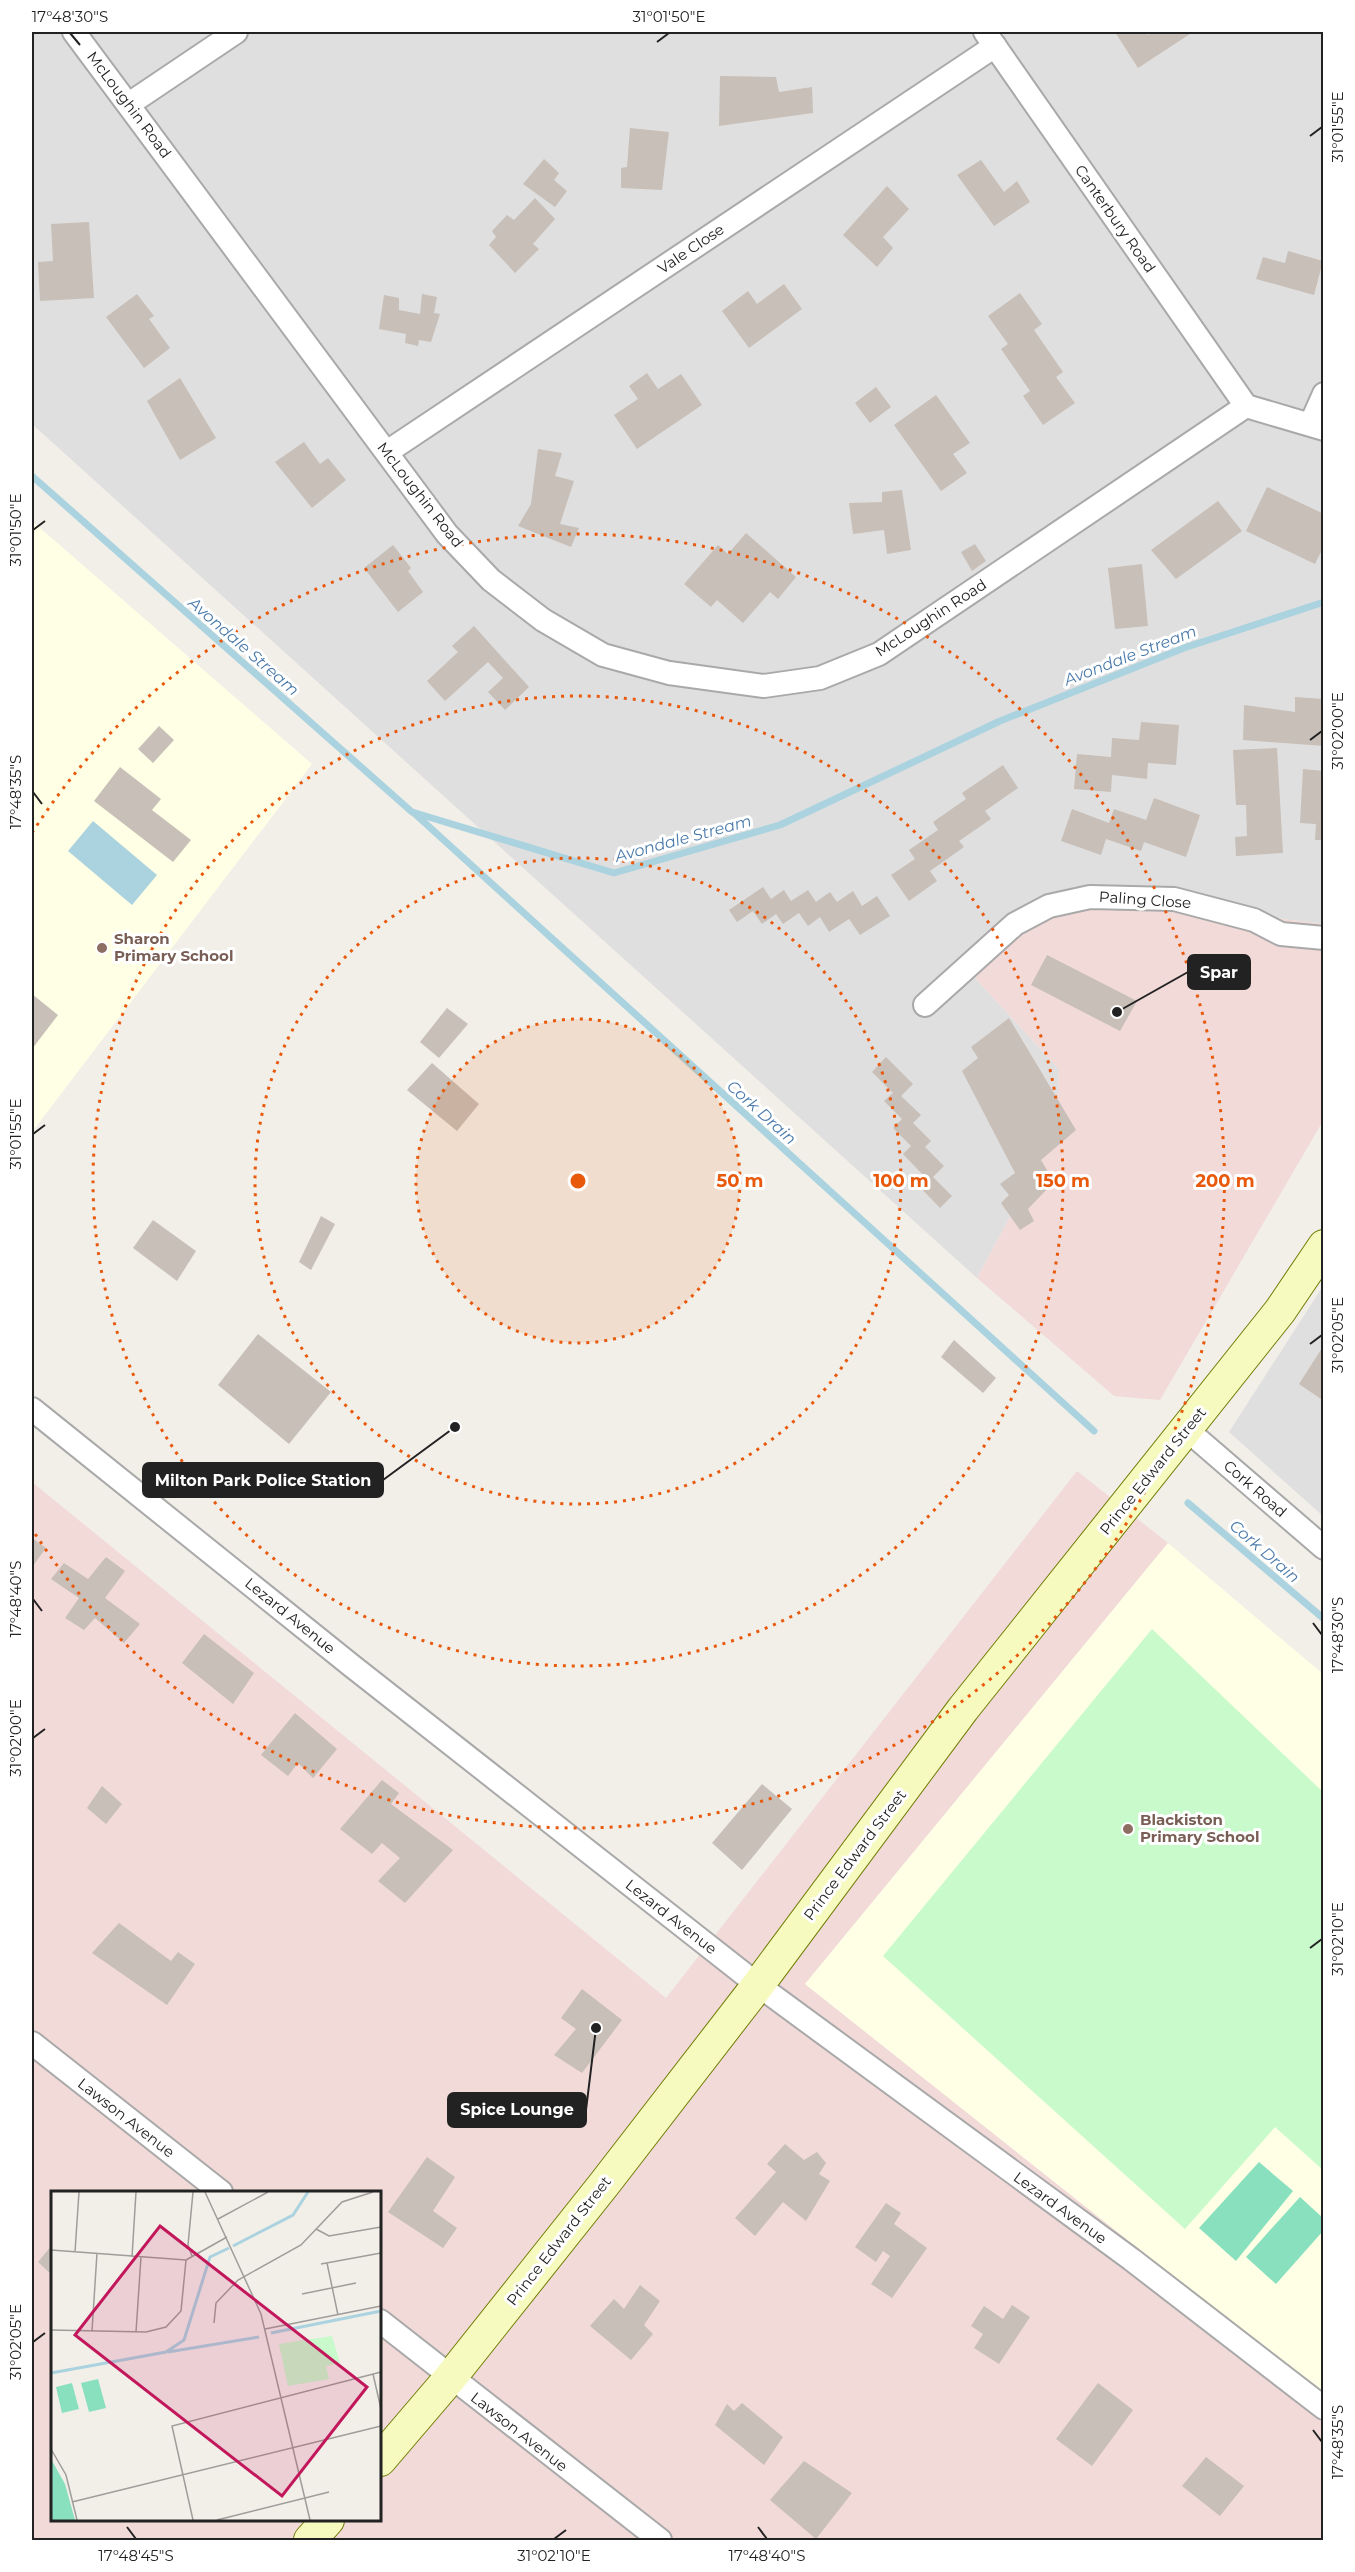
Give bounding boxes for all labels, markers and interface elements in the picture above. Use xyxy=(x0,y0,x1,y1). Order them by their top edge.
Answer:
text: 17°48'30"S xyxy=(32,7,108,26)
text: 31°01'50"E xyxy=(633,7,705,26)
street label: McLoughin Road xyxy=(83,48,176,162)
text: 31°01'55"E xyxy=(1328,91,1347,163)
street label: Canterbury Road xyxy=(1071,161,1160,276)
street label: Vale Close xyxy=(654,219,728,278)
street label: McLoughin Road xyxy=(373,438,468,551)
text: 31°01'50"E xyxy=(6,494,25,566)
street label: McLoughin Road xyxy=(872,575,990,661)
water label: Avondale Stream xyxy=(184,593,303,700)
water label: Avondale Stream xyxy=(1060,621,1199,690)
text: 31°02'00"E xyxy=(1328,692,1347,770)
text: 17°48'35"S xyxy=(6,755,25,829)
water label: Avondale Stream xyxy=(612,811,753,866)
street label: Paling Close xyxy=(1098,887,1192,912)
place label: Sharon Primary School xyxy=(114,929,233,965)
marker: Sharon Primary School xyxy=(95,941,109,955)
callout: Spar xyxy=(1188,955,1250,989)
text: Spar xyxy=(1200,963,1238,982)
water label: Cork Drain xyxy=(723,1076,800,1148)
text: 31°01'55"E xyxy=(6,1098,25,1170)
text: 50 m xyxy=(717,1170,763,1192)
text: 100 m xyxy=(873,1170,929,1192)
text: 150 m xyxy=(1036,1170,1090,1192)
text: 200 m xyxy=(1195,1170,1255,1192)
centre of rings xyxy=(568,1171,588,1191)
text: 31°02'05"E xyxy=(1328,1297,1347,1373)
street label: Prince Edward Street xyxy=(1095,1403,1210,1538)
street label: Cork Road xyxy=(1220,1456,1291,1521)
callout: Milton Park Police Station xyxy=(143,1463,383,1497)
text: Milton Park Police Station xyxy=(155,1471,371,1490)
water label: Cork Drain xyxy=(1226,1516,1304,1587)
text: 17°48'40"S xyxy=(6,1561,25,1637)
street label: Lezard Avenue xyxy=(241,1573,339,1658)
text: 17°48'30"S xyxy=(1328,1597,1347,1673)
text: 31°02'00"E xyxy=(6,1699,25,1777)
street label: Prince Edward Street xyxy=(799,1786,910,1924)
place label: Blackiston Primary School xyxy=(1140,1810,1259,1846)
marker: Blackiston Primary School xyxy=(1121,1822,1135,1836)
street label: Lezard Avenue xyxy=(622,1875,721,1958)
text: 31°02'10"E xyxy=(1328,1902,1347,1976)
street label: Lawson Avenue xyxy=(74,2074,179,2161)
callout: Spice Lounge xyxy=(448,2093,586,2127)
text: Spice Lounge xyxy=(460,2100,574,2119)
street label: Lezard Avenue xyxy=(1010,2167,1111,2248)
street label: Prince Edward Street xyxy=(502,2172,615,2309)
inset map xyxy=(51,2191,381,2521)
text: 31°02'05"E xyxy=(6,2304,25,2380)
street label: Lawson Avenue xyxy=(467,2388,572,2475)
text: 17°48'35"S xyxy=(1328,2405,1347,2479)
text: 17°48'45"S xyxy=(98,2546,174,2565)
text: 31°02'10"E xyxy=(517,2546,591,2565)
text: 17°48'40"S xyxy=(729,2546,805,2565)

